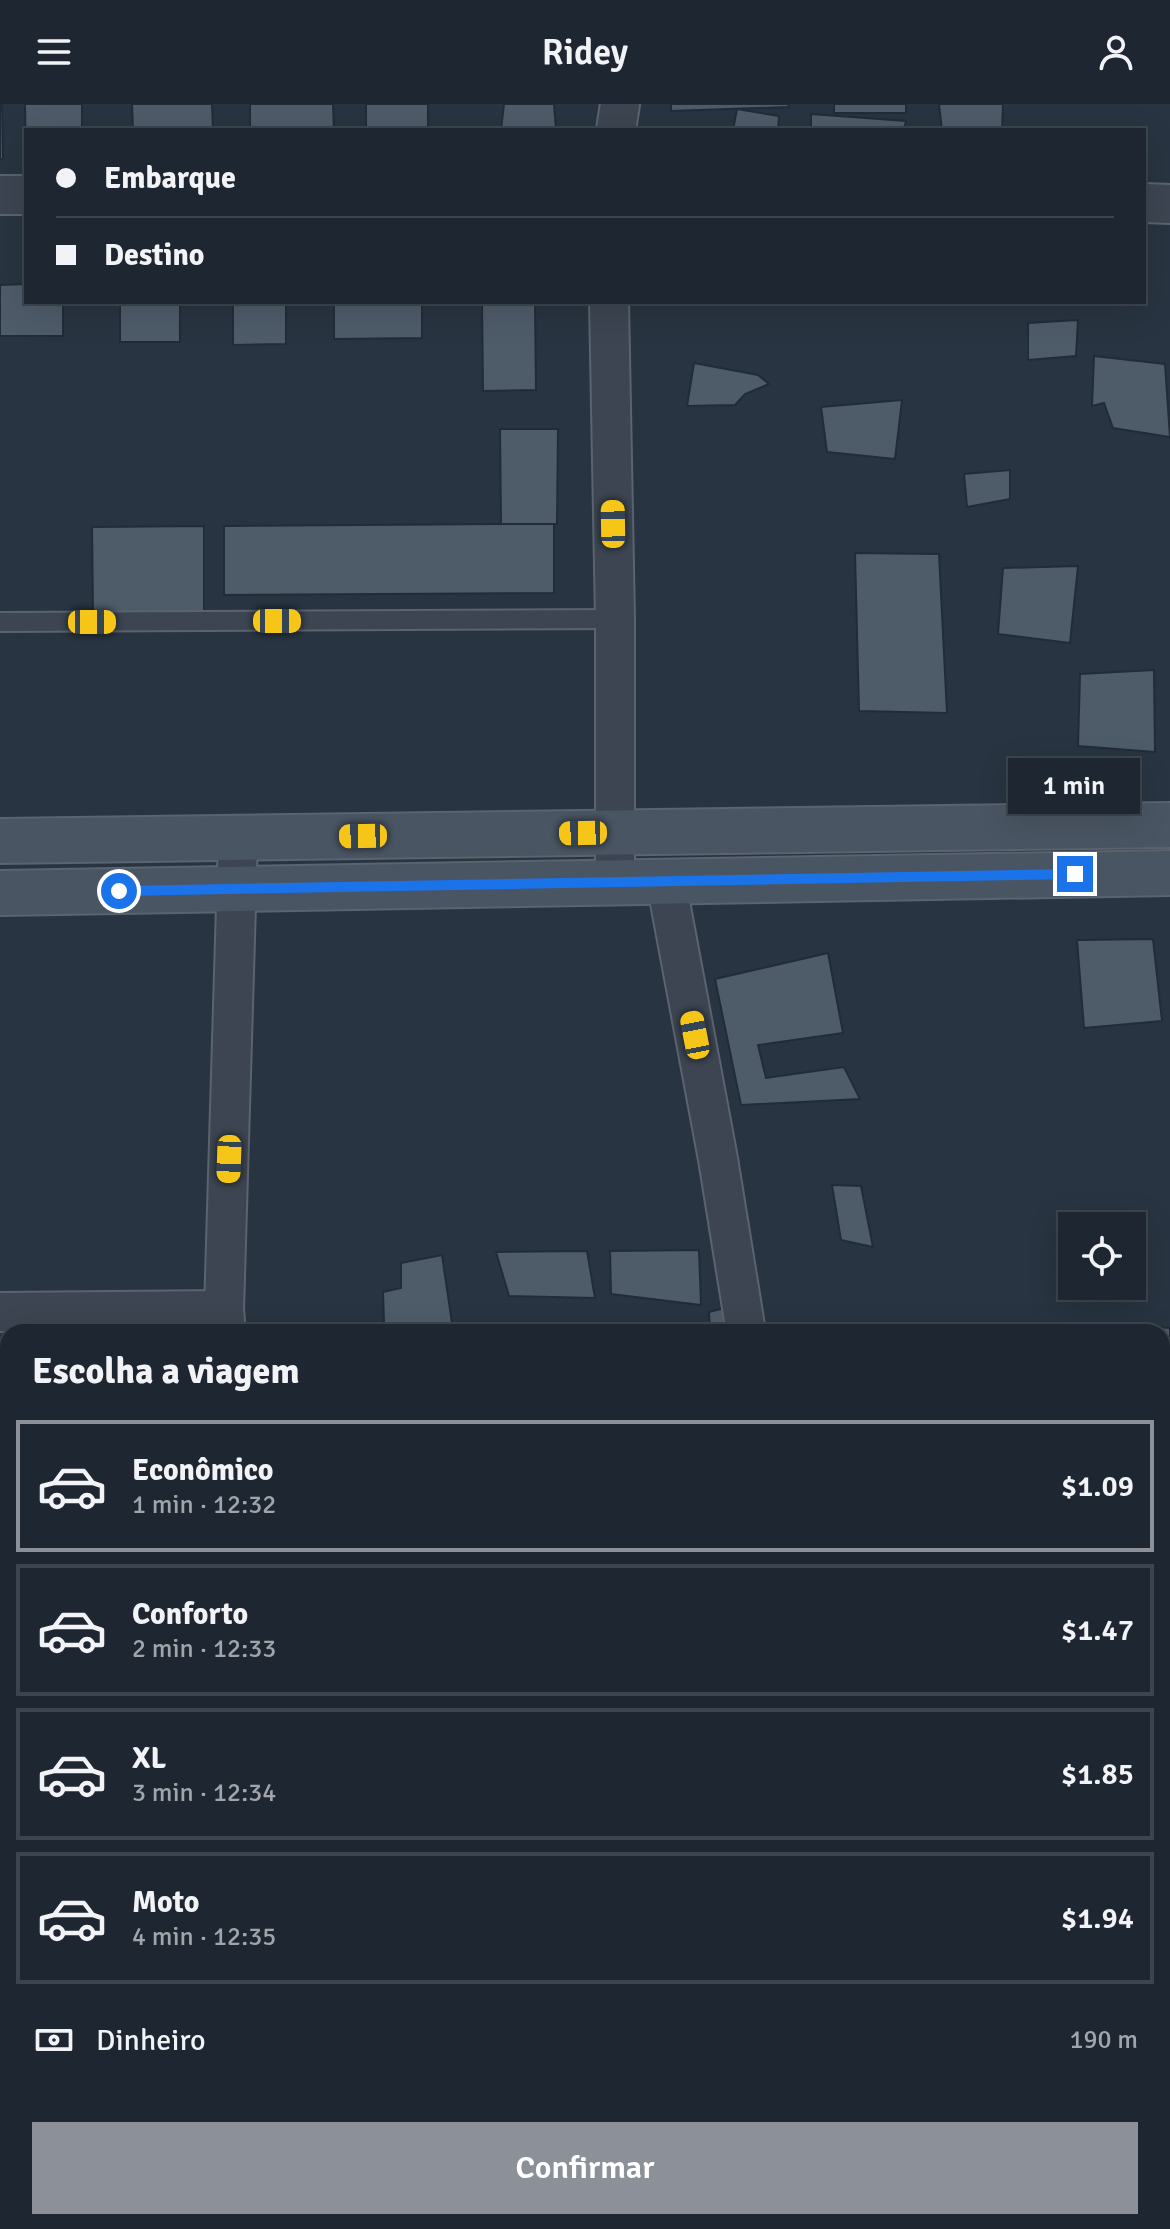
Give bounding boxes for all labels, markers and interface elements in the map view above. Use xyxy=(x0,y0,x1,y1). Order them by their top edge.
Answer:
icon: menu xyxy=(32,30,76,74)
text: Ridey xyxy=(542,30,628,75)
icon: person xyxy=(1094,30,1138,74)
text: Embarque xyxy=(104,160,236,197)
text: Destino xyxy=(104,237,205,274)
car xyxy=(601,500,625,548)
car xyxy=(253,609,301,633)
car xyxy=(68,610,116,634)
callout: 1 min xyxy=(1009,758,1141,814)
text: 1 min xyxy=(1043,770,1105,802)
car xyxy=(559,821,607,845)
car xyxy=(339,824,387,848)
route end xyxy=(1057,856,1093,892)
route start xyxy=(101,873,137,909)
car xyxy=(679,1009,711,1061)
car xyxy=(216,1135,242,1183)
map controls xyxy=(1058,1212,1146,1300)
button: locate xyxy=(1058,1212,1146,1300)
text: Escolha a viagem xyxy=(32,1349,300,1394)
icon: car xyxy=(36,1450,108,1522)
text: Econômico xyxy=(132,1452,274,1489)
text: $1.09 xyxy=(1061,1468,1134,1505)
text: 1 min · 12:32 xyxy=(132,1489,276,1521)
icon: car xyxy=(36,1594,108,1666)
text: Conforto xyxy=(132,1596,248,1633)
text: $1.47 xyxy=(1061,1612,1134,1649)
text: 2 min · 12:33 xyxy=(132,1633,276,1665)
icon: car xyxy=(36,1738,108,1810)
text: XL xyxy=(132,1740,166,1777)
text: $1.85 xyxy=(1061,1756,1134,1793)
text: 3 min · 12:34 xyxy=(132,1777,276,1809)
icon: car xyxy=(36,1882,108,1954)
text: Moto xyxy=(132,1884,199,1921)
text: $1.94 xyxy=(1061,1900,1134,1937)
text: 4 min · 12:35 xyxy=(132,1921,276,1953)
icon: cash xyxy=(32,2018,76,2062)
text: Dinheiro xyxy=(96,2022,206,2059)
text: 190 m xyxy=(1069,2024,1138,2056)
button: Confirmar xyxy=(32,2122,1138,2214)

